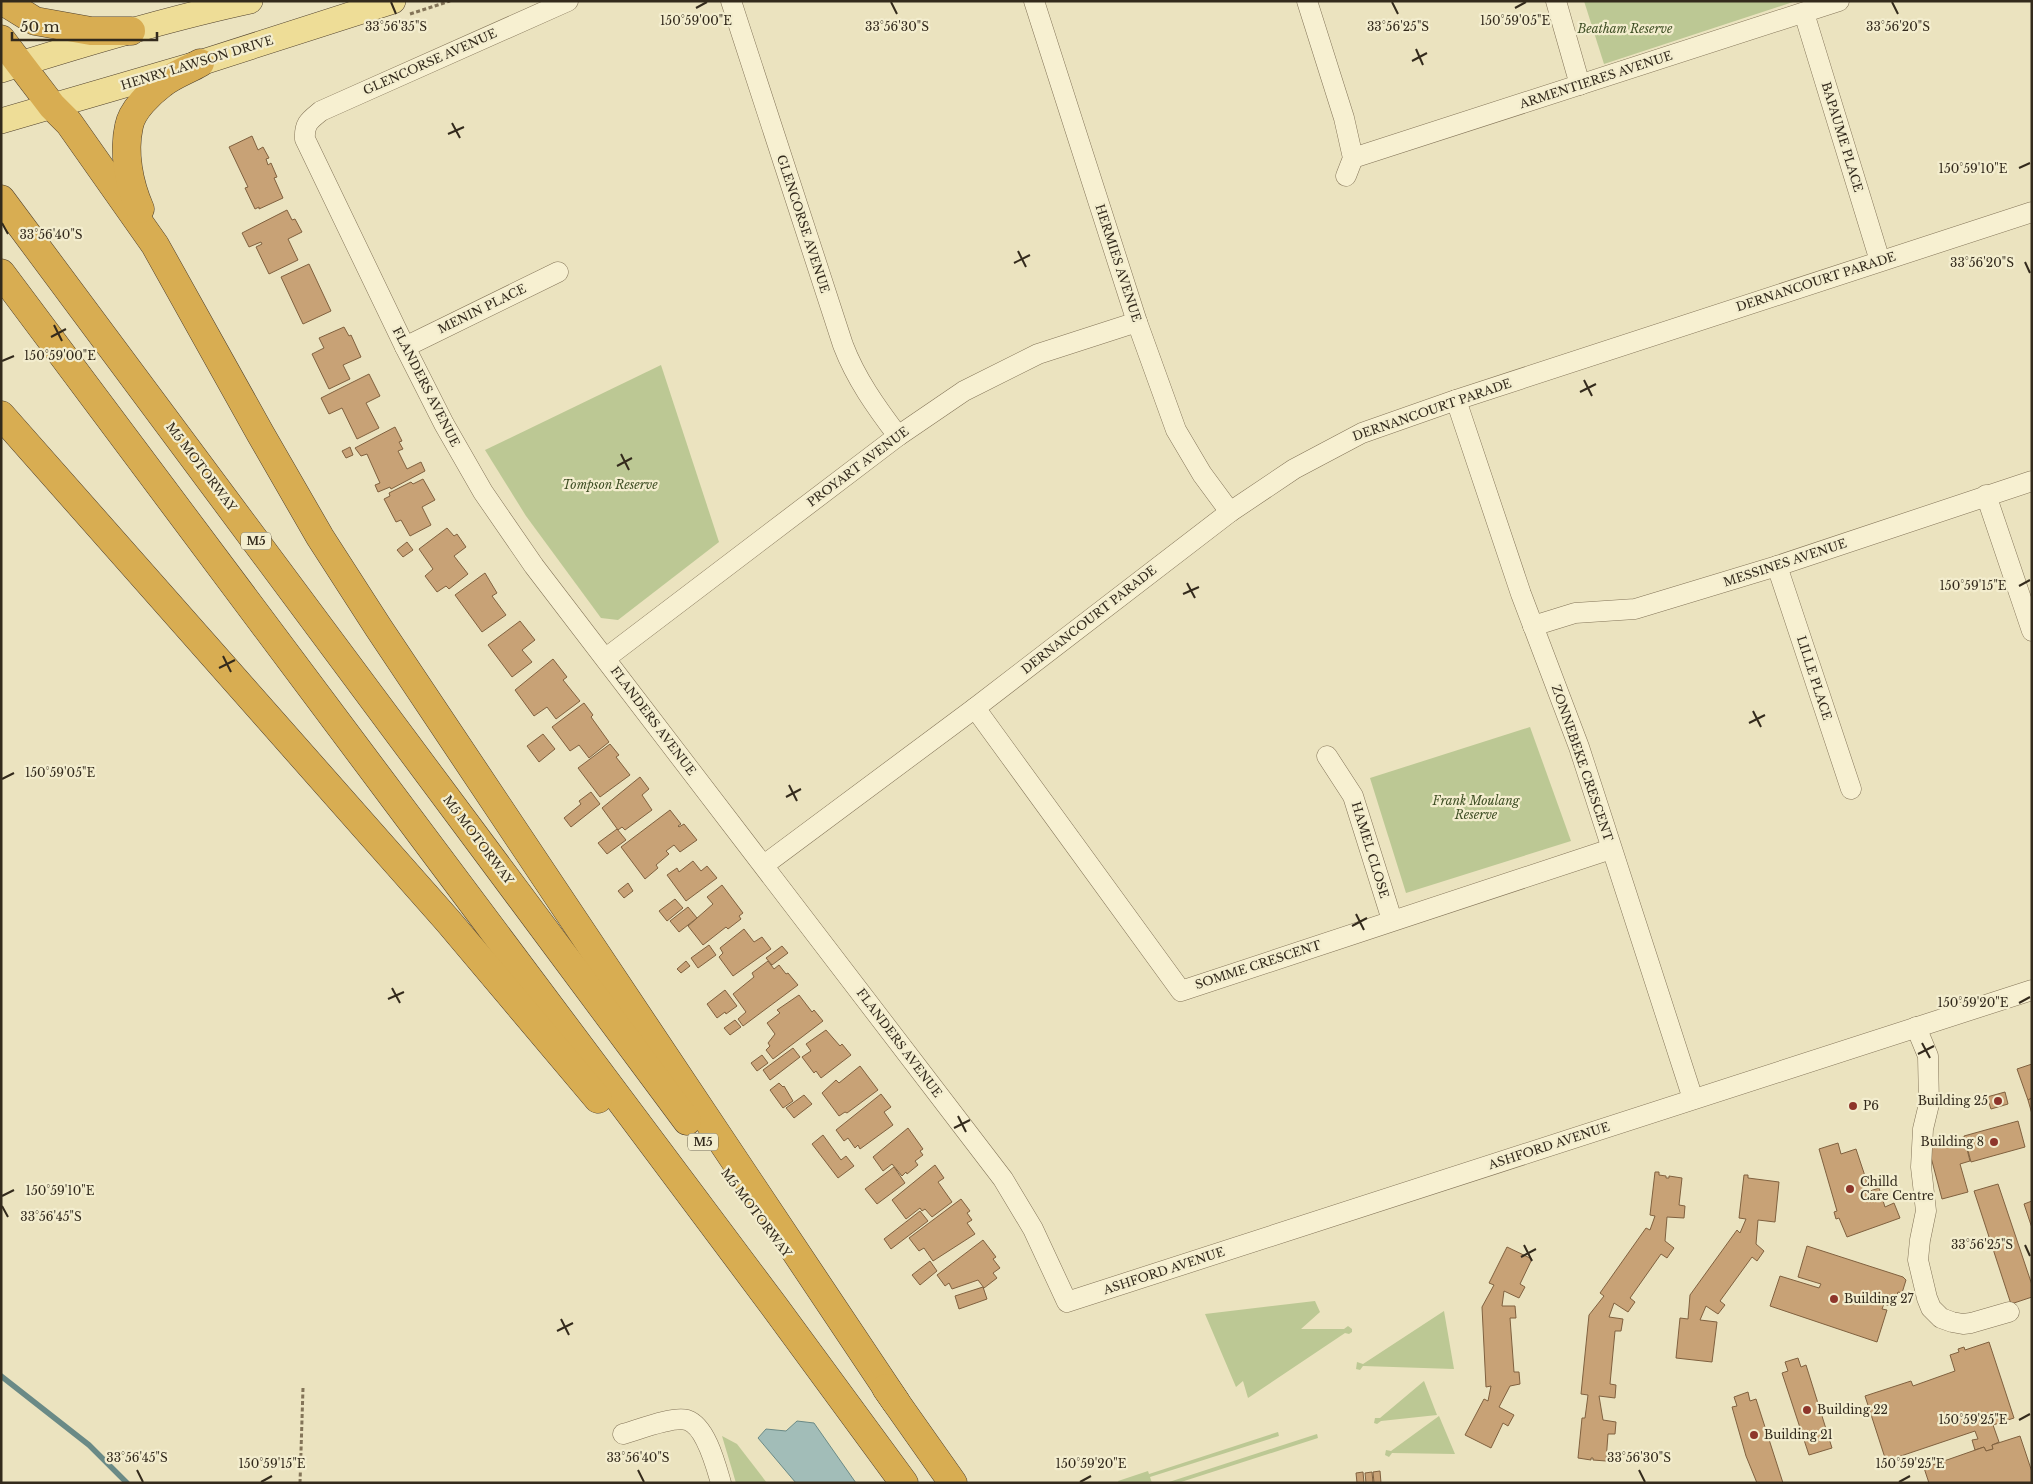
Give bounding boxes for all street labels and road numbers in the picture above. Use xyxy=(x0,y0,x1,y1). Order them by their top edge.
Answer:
street label: GLENCORSE AVENUE xyxy=(361,25,499,98)
street label: HENRY LAWSON DRIVE xyxy=(119,32,275,93)
street label: ARMENTIERES AVENUE xyxy=(1517,48,1674,112)
street label: BAPAUME PLACE xyxy=(1819,80,1866,194)
street label: GLENCORSE AVENUE xyxy=(774,153,833,295)
street label: HERMIES AVENUE xyxy=(1092,202,1145,324)
street label: DERNANCOURT PARADE xyxy=(1734,249,1898,314)
street label: MENIN PLACE xyxy=(435,281,529,336)
street label: FLANDERS AVENUE xyxy=(390,324,463,449)
street label: DERNANCOURT PARADE xyxy=(1350,375,1513,444)
street label: M5 MOTORWAY xyxy=(163,419,240,514)
street label: PROYART AVENUE xyxy=(804,423,912,510)
road number: M5 xyxy=(241,532,271,550)
street label: MESSINES AVENUE xyxy=(1721,535,1849,590)
street label: DERNANCOURT PARADE xyxy=(1018,562,1159,677)
street label: LILLE PLACE xyxy=(1794,634,1835,722)
street label: FLANDERS AVENUE xyxy=(608,663,699,778)
street label: ZONNEBEKE CRESCENT xyxy=(1549,683,1616,843)
street label: M5 MOTORWAY xyxy=(440,792,517,887)
street label: HAMEL CLOSE xyxy=(1349,800,1392,900)
street label: SOMME CRESCENT xyxy=(1193,937,1323,992)
street label: FLANDERS AVENUE xyxy=(854,985,945,1100)
street label: ASHFORD AVENUE xyxy=(1485,1119,1612,1173)
road number: M5 xyxy=(688,1134,718,1150)
street label: M5 MOTORWAY xyxy=(718,1165,795,1260)
street label: ASHFORD AVENUE xyxy=(1100,1244,1227,1298)

